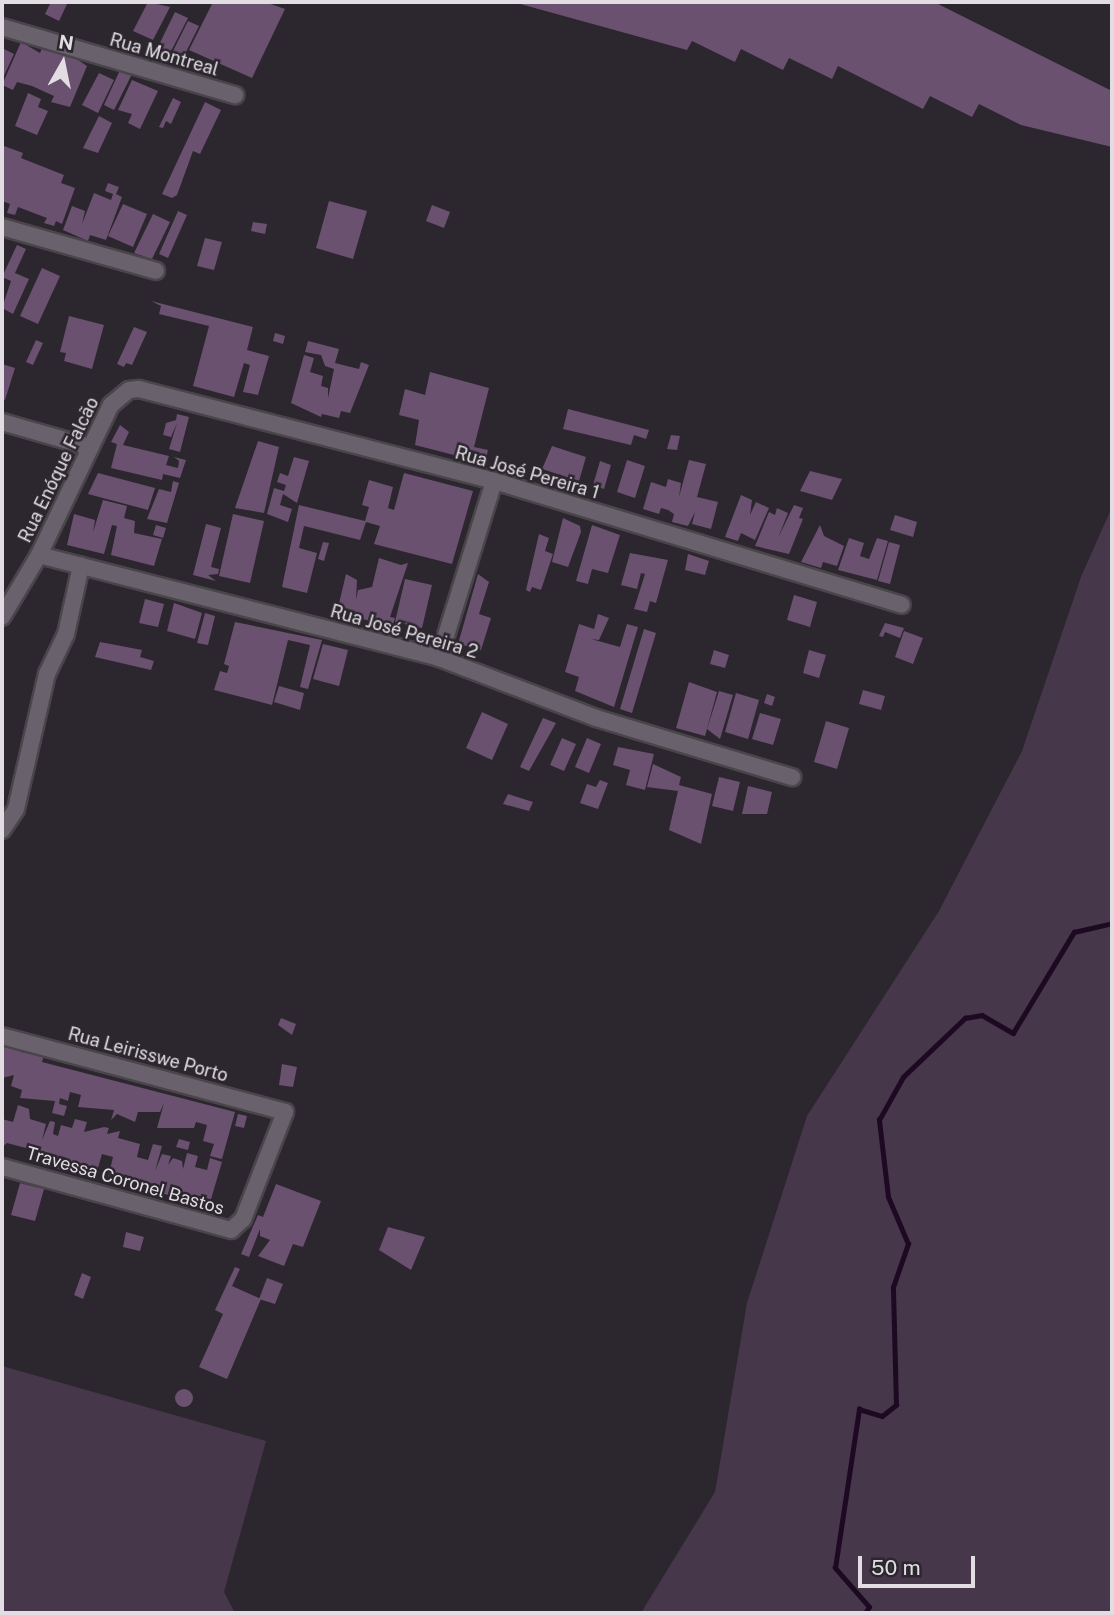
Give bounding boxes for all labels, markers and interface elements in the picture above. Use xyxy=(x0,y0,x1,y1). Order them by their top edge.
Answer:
north arrow xyxy=(28,28,98,98)
street label: Rua Montreal xyxy=(107,29,221,81)
text: N xyxy=(57,30,75,54)
street label: Rua Enóque Falcão xyxy=(14,394,104,546)
street label: Rua José Pereira 1 xyxy=(452,442,602,504)
street label: Rua José Pereira 2 xyxy=(328,601,480,663)
street label: Rua Leirisswe Porto xyxy=(66,1023,230,1087)
street label: Travessa Coronel Bastos xyxy=(24,1142,226,1220)
scale bar xyxy=(862,1542,979,1586)
text: 50 m xyxy=(871,1555,921,1580)

